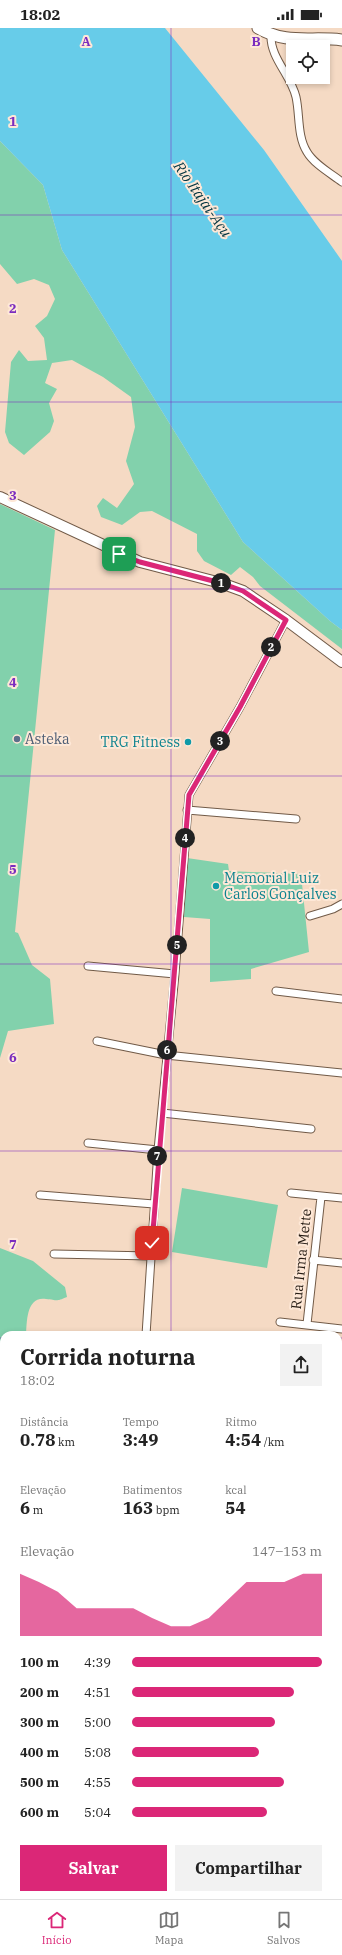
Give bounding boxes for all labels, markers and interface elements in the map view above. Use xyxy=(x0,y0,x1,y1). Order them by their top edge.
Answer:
text: 18:02 xyxy=(20,5,61,24)
text: A xyxy=(81,33,91,50)
text: B xyxy=(251,33,261,50)
map controls xyxy=(286,40,330,84)
button: locate xyxy=(286,40,330,84)
text: 1 xyxy=(9,113,17,130)
water label: Rio Itajaí-Açu xyxy=(169,156,236,241)
text: 2 xyxy=(9,300,17,317)
text: 3 xyxy=(9,487,17,504)
pin xyxy=(102,537,136,571)
icon: arrive xyxy=(108,543,130,565)
pin: 1 xyxy=(211,573,231,593)
text: 1 xyxy=(218,576,224,590)
pin: 2 xyxy=(261,637,281,657)
text: 2 xyxy=(268,640,274,654)
text: 4 xyxy=(9,674,17,691)
place label: Asteka xyxy=(25,730,70,748)
pin: 3 xyxy=(210,731,230,751)
place label: TRG Fitness xyxy=(100,733,180,751)
marker: Asteka xyxy=(12,734,22,744)
text: 3 xyxy=(217,734,223,748)
marker: TRG Fitness xyxy=(183,737,193,747)
pin: 4 xyxy=(175,828,195,848)
text: 4 xyxy=(182,831,188,845)
text: 5 xyxy=(9,861,17,878)
place label: Memorial Luiz Carlos Gonçalves xyxy=(224,869,337,903)
marker: Memorial Luiz Carlos Gonçalves xyxy=(211,881,221,891)
pin: 5 xyxy=(167,935,187,955)
text: 5 xyxy=(174,938,180,952)
pin: 6 xyxy=(157,1040,177,1060)
text: 6 xyxy=(164,1043,170,1057)
text: 6 xyxy=(9,1049,17,1066)
pin: 7 xyxy=(147,1146,167,1166)
text: 7 xyxy=(154,1149,160,1163)
street label: Rua Irma Mette xyxy=(287,1208,315,1310)
pin xyxy=(135,1226,169,1260)
icon: check xyxy=(141,1232,163,1254)
text: 7 xyxy=(9,1236,17,1253)
text: Corrida noturna xyxy=(20,1342,196,1371)
button: share xyxy=(280,1344,322,1386)
text: 18:02 xyxy=(20,1372,55,1389)
text: Distância xyxy=(20,1415,69,1429)
text: Tempo xyxy=(123,1415,159,1429)
text: Ritmo xyxy=(225,1415,257,1429)
text: 0.78 xyxy=(20,1429,55,1451)
text: 3:49 xyxy=(123,1429,158,1451)
text: 4:54 xyxy=(225,1429,261,1451)
text: km xyxy=(55,1435,75,1449)
text: /km xyxy=(261,1435,285,1449)
text: Elevação xyxy=(20,1483,66,1497)
text: Batimentos xyxy=(123,1483,182,1497)
text: kcal xyxy=(225,1483,247,1497)
text: 6 xyxy=(20,1497,30,1519)
text: 163 xyxy=(123,1497,153,1519)
text: 54 xyxy=(225,1497,246,1519)
text: m xyxy=(30,1503,43,1517)
text: bpm xyxy=(153,1503,180,1517)
text: Elevação xyxy=(20,1543,74,1560)
text: 147–153 m xyxy=(252,1543,322,1560)
text: 100 m xyxy=(20,1654,59,1671)
text: 4:39 xyxy=(84,1654,111,1671)
text: 200 m xyxy=(20,1684,59,1701)
text: 4:51 xyxy=(84,1684,111,1701)
text: 300 m xyxy=(20,1714,59,1731)
text: 5:00 xyxy=(84,1714,111,1731)
text: 400 m xyxy=(20,1744,59,1761)
text: 5:08 xyxy=(84,1744,111,1761)
text: 500 m xyxy=(20,1774,59,1791)
text: 4:55 xyxy=(84,1774,111,1791)
text: 600 m xyxy=(20,1804,59,1821)
text: 5:04 xyxy=(84,1804,111,1821)
button: Salvar xyxy=(20,1845,167,1891)
button: Compartilhar xyxy=(175,1845,322,1891)
tab: Início xyxy=(42,1909,71,1947)
tab: Mapa xyxy=(155,1909,183,1947)
tab: Salvos xyxy=(267,1909,300,1947)

